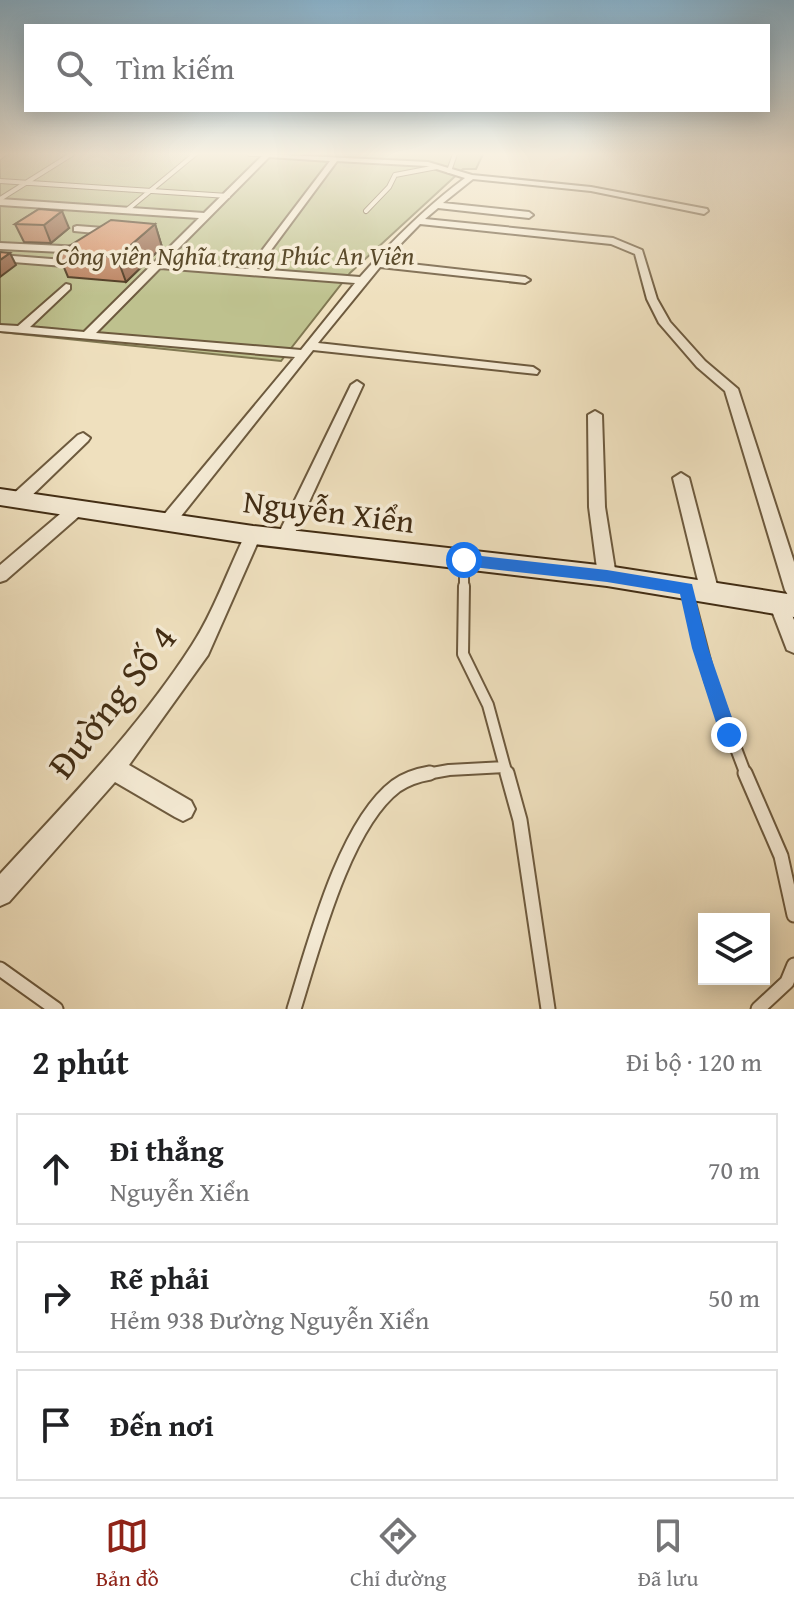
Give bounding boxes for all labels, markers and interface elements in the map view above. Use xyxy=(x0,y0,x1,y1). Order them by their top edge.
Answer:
search box xyxy=(24,24,770,112)
icon: search xyxy=(52,46,96,90)
text: Tìm kiếm xyxy=(116,46,235,90)
park label: Công viên Nghĩa trang Phúc An Viên xyxy=(56,236,414,275)
street label: Nguyễn Xiển xyxy=(241,477,417,545)
route start xyxy=(446,542,482,578)
street label: Đường Số 4 xyxy=(33,612,189,790)
route end xyxy=(711,717,747,753)
map controls xyxy=(698,913,770,985)
button: layers xyxy=(698,913,770,985)
text: 2 phút xyxy=(32,1037,129,1086)
text: Đi bộ · 120 m xyxy=(626,1042,762,1081)
text: Đi thẳng xyxy=(110,1128,223,1172)
icon: ahead xyxy=(34,1147,78,1191)
text: 70 m xyxy=(708,1150,760,1189)
text: Nguyễn Xiển xyxy=(110,1172,250,1211)
text: Rẽ phải xyxy=(110,1256,209,1300)
icon: right xyxy=(34,1275,78,1319)
text: 50 m xyxy=(708,1278,760,1317)
text: Hẻm 938 Đường Nguyễn Xiển xyxy=(110,1300,429,1339)
icon: arrive xyxy=(34,1403,78,1447)
text: Đến nơi xyxy=(110,1403,214,1447)
tab: Bản đồ xyxy=(96,1514,159,1594)
tab: Chỉ đường xyxy=(350,1514,446,1594)
tab: Đã lưu xyxy=(638,1514,698,1594)

